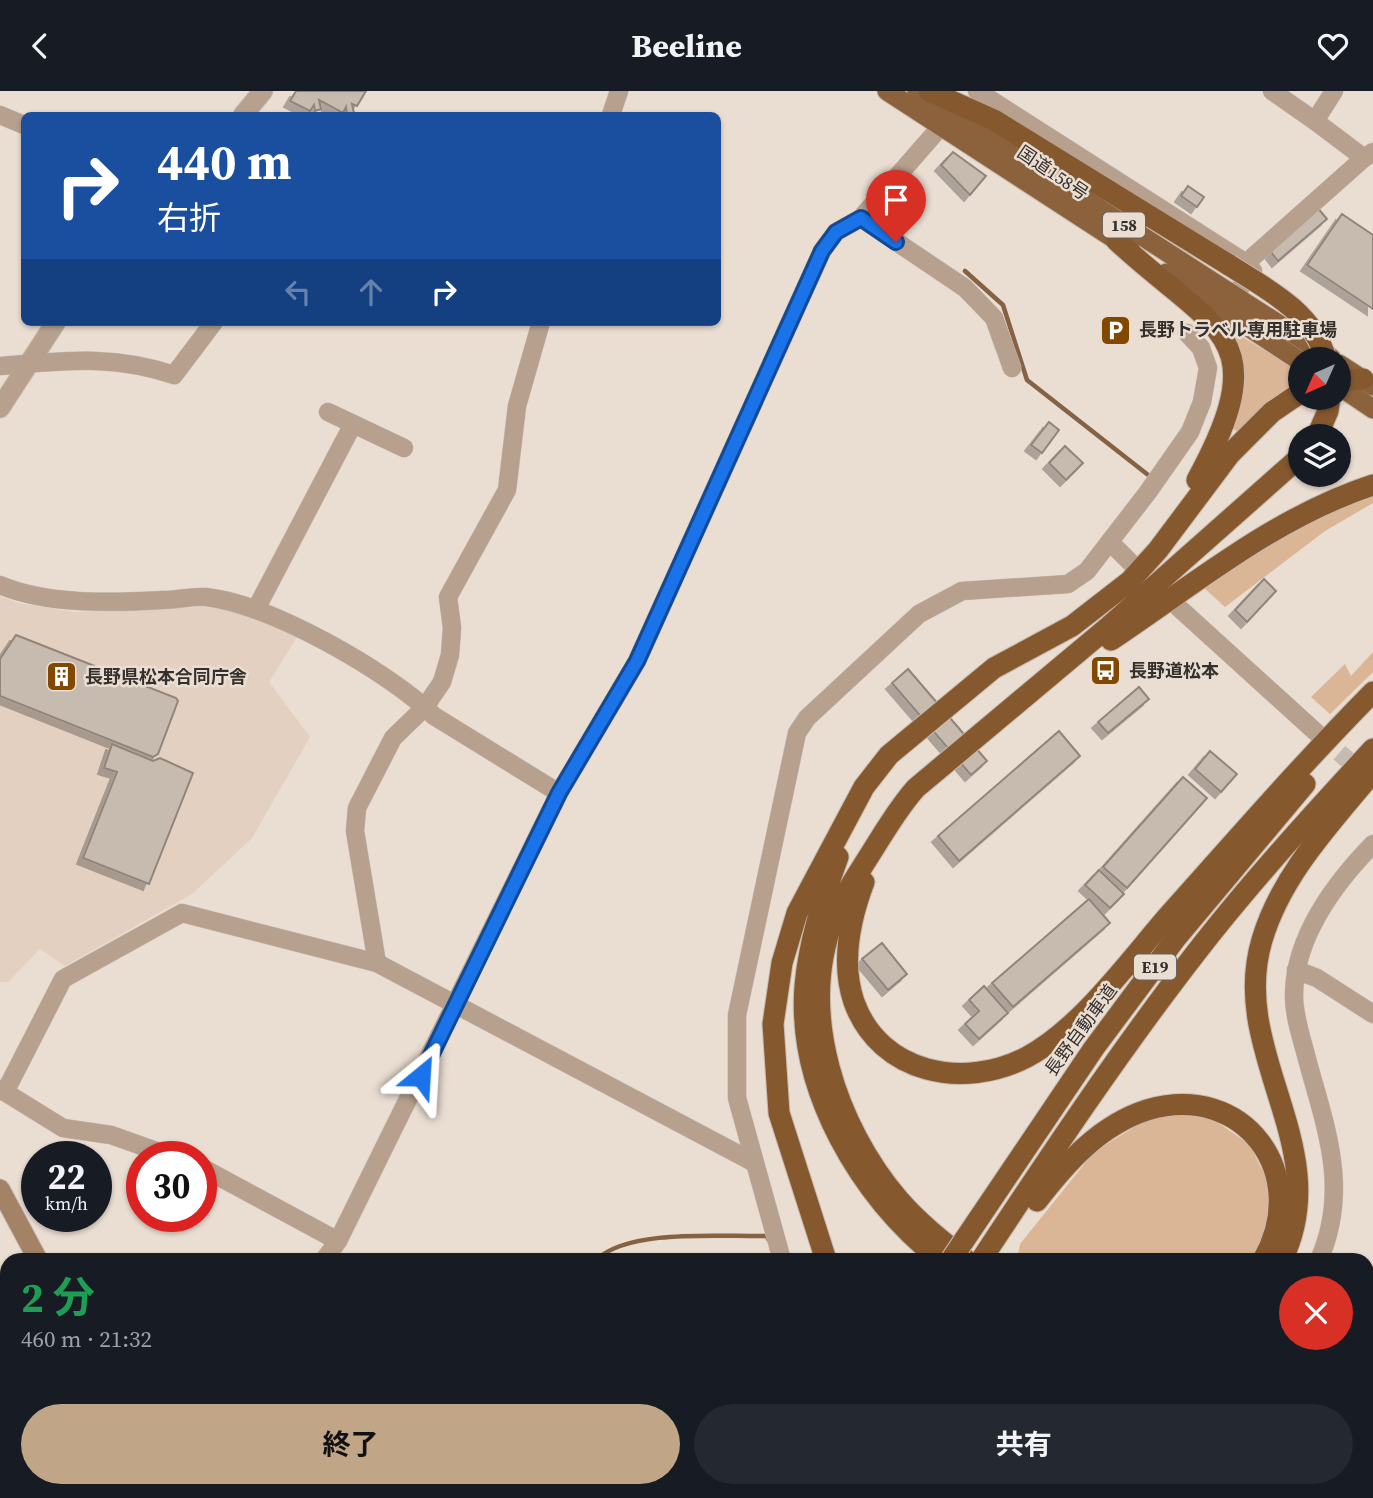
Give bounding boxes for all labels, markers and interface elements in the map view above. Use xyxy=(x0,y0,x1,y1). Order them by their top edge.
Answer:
text: Beeline xyxy=(631,24,742,68)
icon: back xyxy=(21,27,59,65)
icon: heart xyxy=(1314,27,1352,65)
text: 440 m xyxy=(157,128,292,195)
icon: right xyxy=(42,140,133,231)
street label: 国道158号 xyxy=(1013,140,1094,206)
pin xyxy=(866,170,926,242)
icon: arrive xyxy=(877,181,915,219)
text: 右折 xyxy=(157,196,221,240)
road number: 158 xyxy=(1103,213,1145,237)
icon: left xyxy=(279,273,317,311)
icon: ahead xyxy=(352,273,390,311)
icon: right xyxy=(425,273,463,311)
parking icon: 長野トラベル専用駐車場 xyxy=(1099,313,1133,347)
place label: 長野トラベル専用駐車場 xyxy=(1139,317,1337,342)
north arrow xyxy=(1288,347,1351,409)
map controls xyxy=(1288,347,1351,487)
button: layers xyxy=(1288,424,1351,487)
bus stop icon: 長野道松本 xyxy=(1089,654,1123,688)
place label: 長野道松本 xyxy=(1129,658,1219,683)
building icon: 長野県松本合同庁舎 xyxy=(45,660,79,694)
place label: 長野県松本合同庁舎 xyxy=(85,664,247,689)
road number: E19 xyxy=(1134,954,1176,979)
street label: 長野自動車道 xyxy=(1039,979,1122,1081)
position arrow xyxy=(384,1039,458,1113)
speed limit sign: 30 xyxy=(126,1141,217,1232)
text: 22 xyxy=(48,1153,85,1201)
text: km/h xyxy=(45,1191,88,1216)
text: 2 分 xyxy=(21,1268,95,1326)
button: close xyxy=(1279,1276,1353,1350)
text: 460 m · 21:32 xyxy=(21,1323,152,1355)
button: 終了 xyxy=(21,1404,680,1484)
button: 共有 xyxy=(694,1404,1353,1484)

